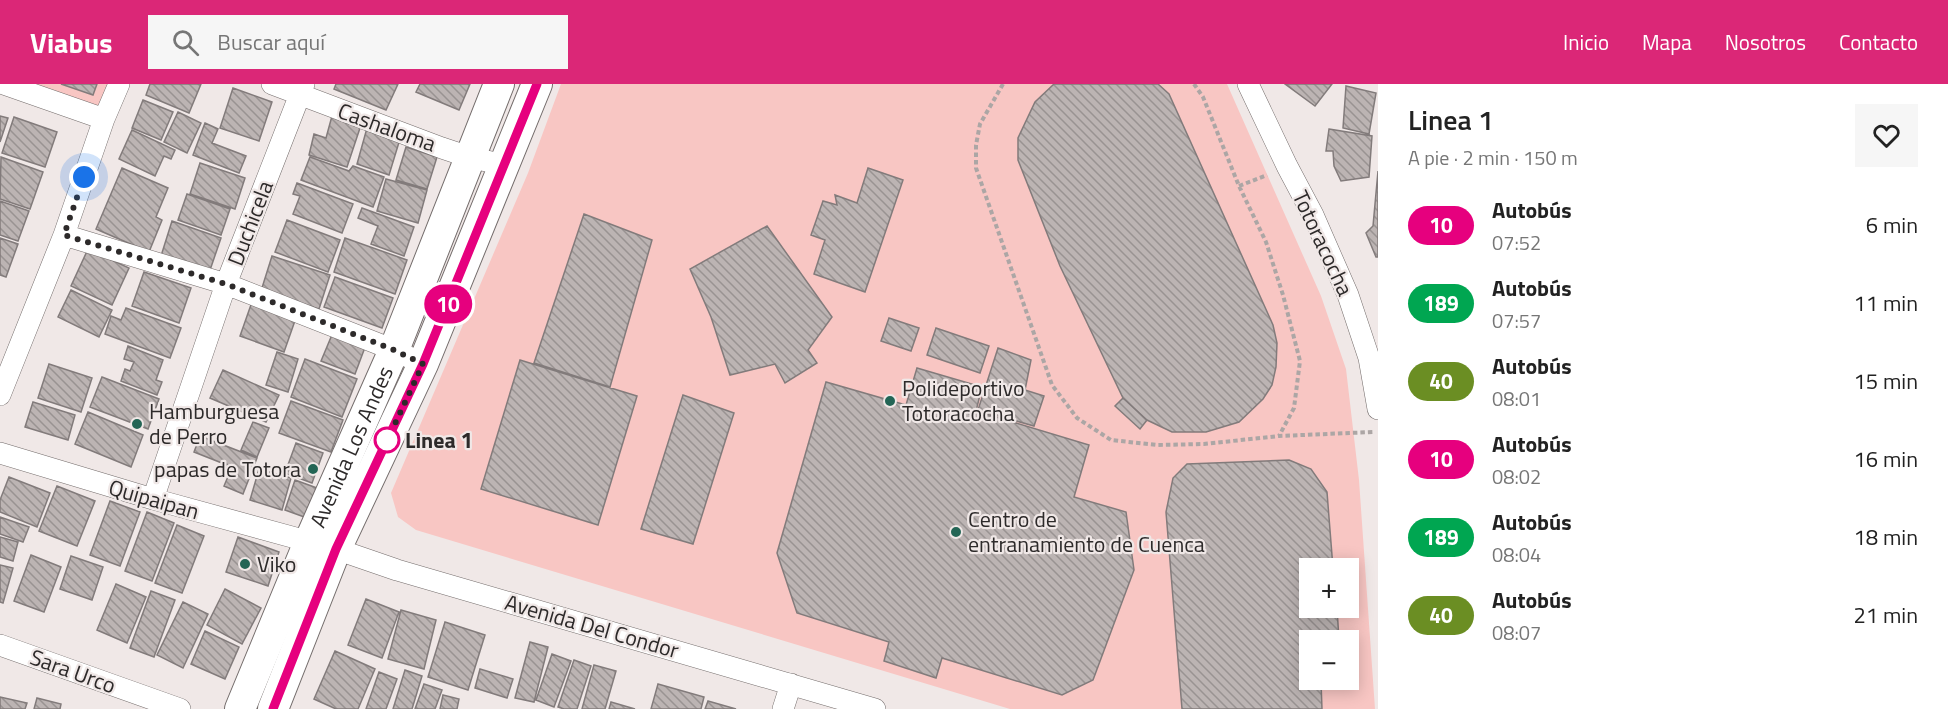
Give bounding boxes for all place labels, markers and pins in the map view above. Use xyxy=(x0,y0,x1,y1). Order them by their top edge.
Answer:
place label: Polideportivo Totoracocha xyxy=(902,371,1025,430)
place label: Hamburguesa de Perro xyxy=(149,394,279,453)
marker: Polideportivo Totoracocha xyxy=(883,394,897,408)
marker: Hamburguesa de Perro xyxy=(130,417,144,431)
place label: Linea 1 xyxy=(405,423,473,457)
marker: Linea 1 xyxy=(374,427,400,453)
place label: papas de Totora xyxy=(154,452,301,486)
marker: papas de Totora xyxy=(306,462,320,476)
place label: Centro de entranamiento de Cuenca xyxy=(968,502,1205,561)
marker: Centro de entranamiento de Cuenca xyxy=(949,525,963,539)
place label: Viko xyxy=(257,547,297,581)
marker: Viko xyxy=(238,557,252,571)

